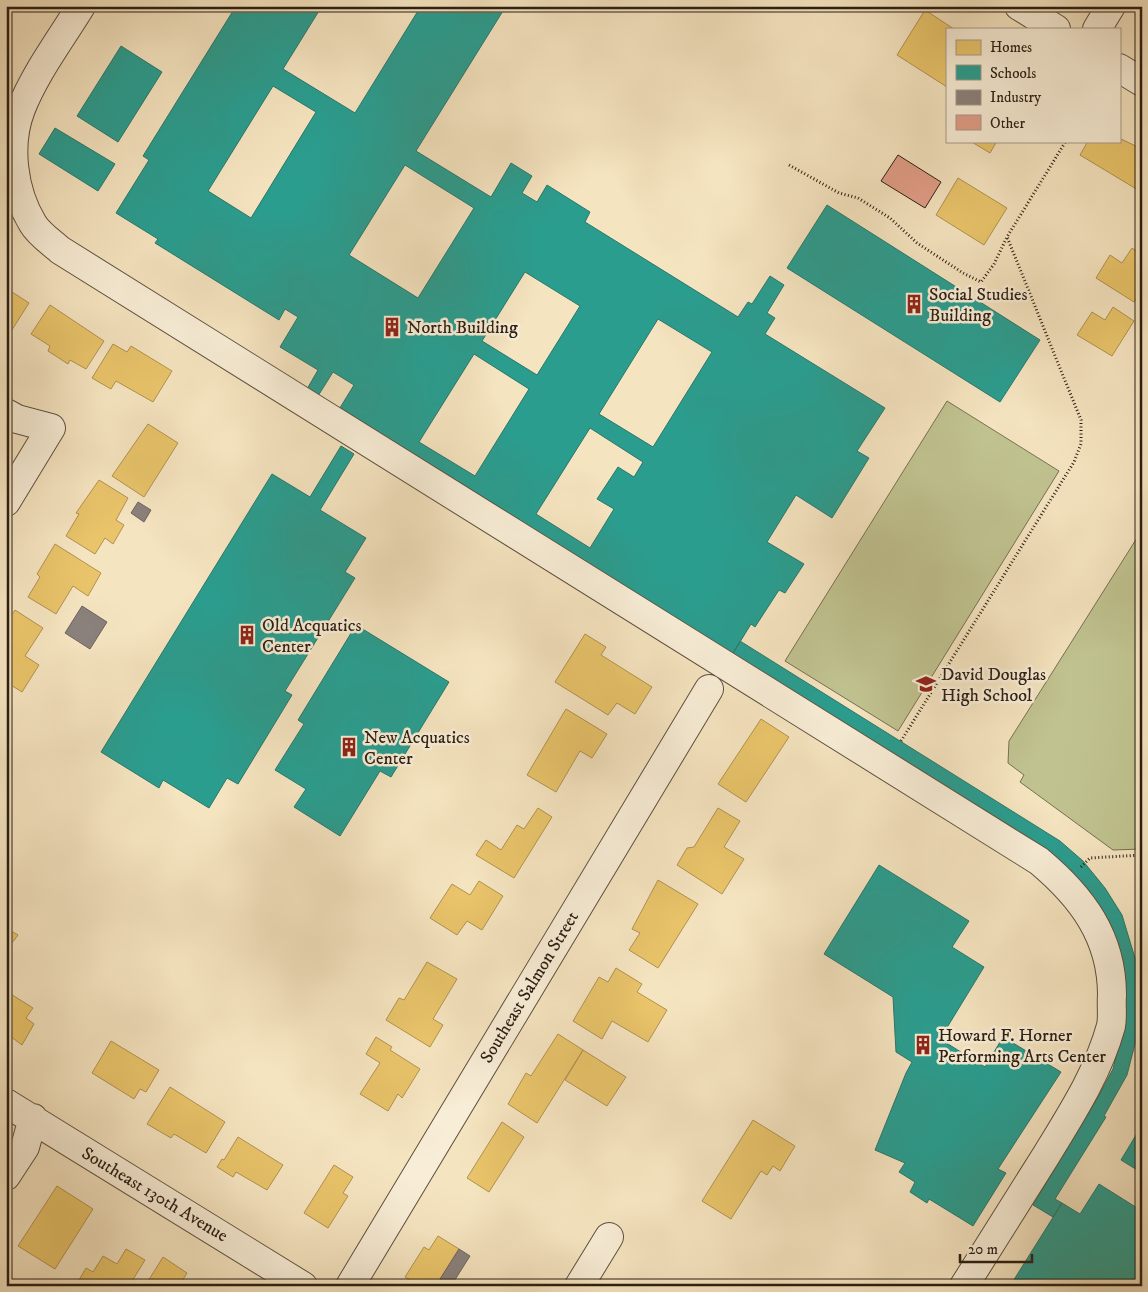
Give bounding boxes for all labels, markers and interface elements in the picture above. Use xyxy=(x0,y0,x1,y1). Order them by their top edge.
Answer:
legend xyxy=(946,28,1120,142)
text: Homes xyxy=(990,38,1032,57)
text: Schools xyxy=(990,64,1036,83)
text: Industry xyxy=(990,88,1042,107)
text: Other xyxy=(990,114,1025,133)
place label: Social Studies Building xyxy=(929,284,1027,327)
building icon: Social Studies Building xyxy=(903,293,925,315)
building icon: North Building xyxy=(381,316,403,338)
place label: North Building xyxy=(407,317,518,339)
place label: Old Acquatics Center xyxy=(262,615,361,658)
building icon: Old Acquatics Center xyxy=(236,624,258,646)
place label: David Douglas High School xyxy=(941,664,1046,707)
school or university icon: David Douglas High School xyxy=(915,673,937,695)
place label: New Acquatics Center xyxy=(364,727,470,770)
building icon: New Acquatics Center xyxy=(338,736,360,758)
street label: Southeast Salmon Street xyxy=(476,907,584,1067)
place label: Howard F. Horner Performing Arts Center xyxy=(938,1025,1106,1068)
building icon: Howard F. Horner Performing Arts Center xyxy=(912,1034,934,1056)
street label: Southeast 130th Avenue xyxy=(77,1142,232,1247)
scale bar xyxy=(960,1232,1033,1264)
text: 20 m xyxy=(968,1240,998,1259)

